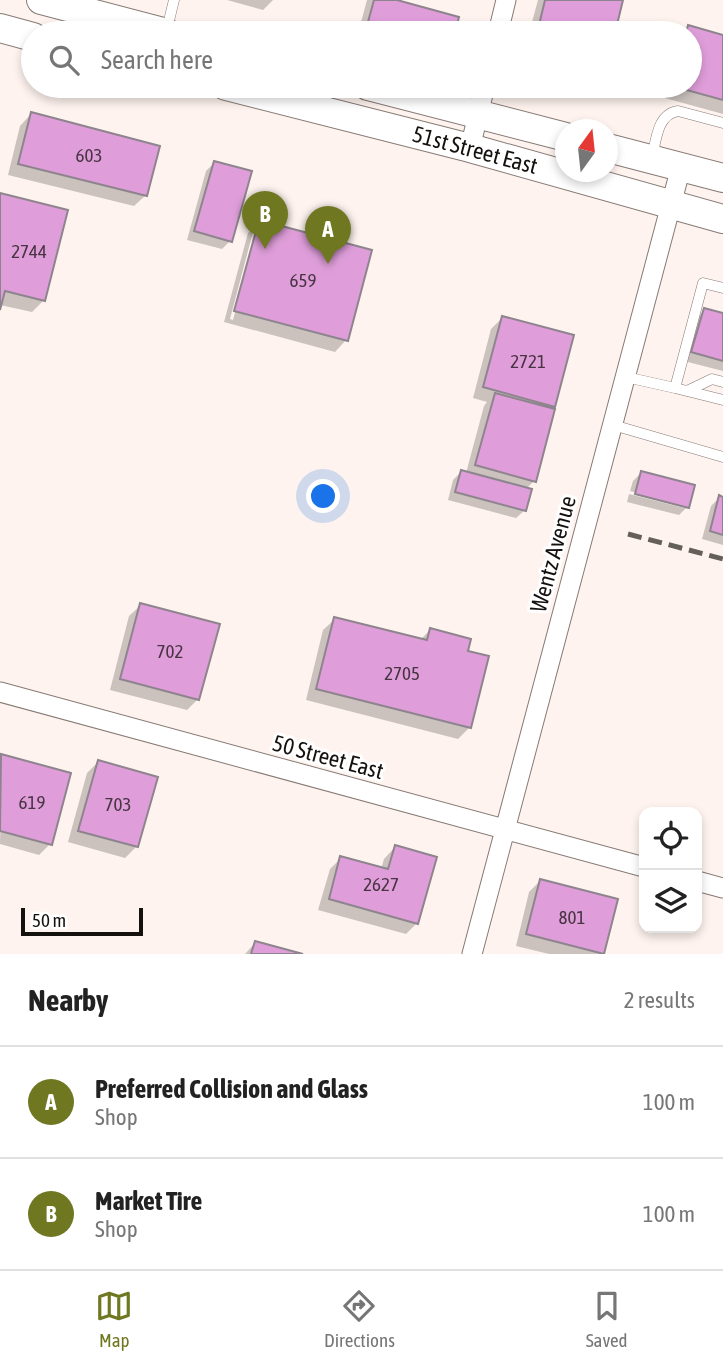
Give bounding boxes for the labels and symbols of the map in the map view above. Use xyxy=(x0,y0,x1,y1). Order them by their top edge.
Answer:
north arrow xyxy=(555,119,618,182)
street label: 51st Street East xyxy=(410,121,540,179)
house number: 603 xyxy=(76,144,102,166)
pin: B xyxy=(242,191,288,249)
pin: A xyxy=(305,206,351,264)
house number: 2744 xyxy=(11,240,47,262)
house number: 659 xyxy=(290,269,316,291)
house number: 2721 xyxy=(510,350,546,372)
your location xyxy=(306,479,340,513)
street label: Wentz Avenue xyxy=(525,493,581,615)
house number: 702 xyxy=(157,640,183,662)
house number: 2705 xyxy=(384,662,420,684)
street label: 50 Street East xyxy=(270,730,386,784)
house number: 619 xyxy=(19,791,45,813)
house number: 703 xyxy=(105,793,131,815)
house number: 2627 xyxy=(363,873,399,895)
scale bar xyxy=(21,905,144,937)
house number: 801 xyxy=(559,906,585,928)

